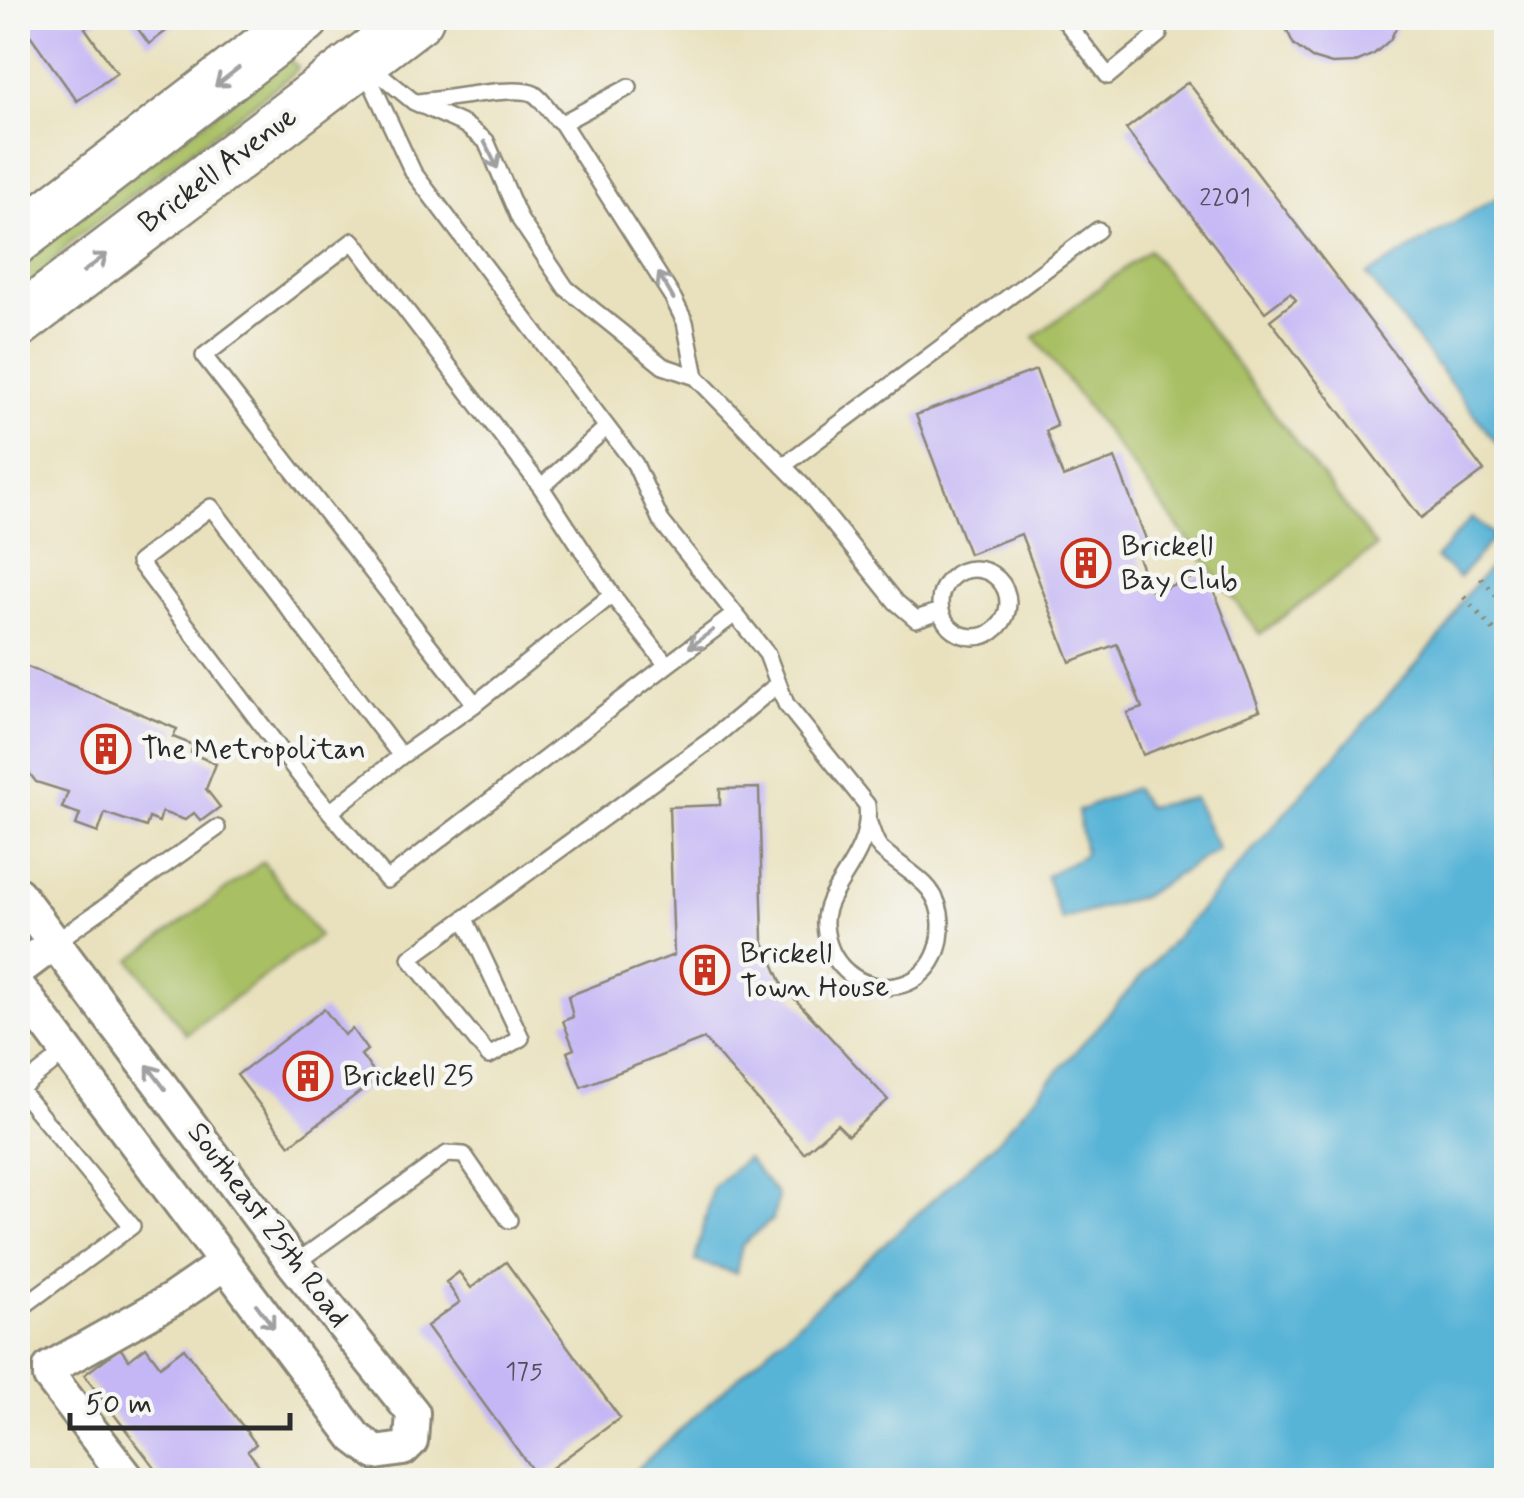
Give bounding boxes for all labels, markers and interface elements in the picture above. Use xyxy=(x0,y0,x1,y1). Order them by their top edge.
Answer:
one-way arrow xyxy=(214,66,240,88)
street label: Brickell Avenue xyxy=(131,98,305,242)
one-way arrow xyxy=(483,140,502,170)
house number: 2201 xyxy=(1199,182,1251,215)
one-way arrow xyxy=(81,253,108,274)
one-way arrow xyxy=(656,272,676,301)
place label: Brickell Bay Club xyxy=(1121,527,1238,600)
building icon: Brickell Bay Club xyxy=(1060,537,1112,589)
one-way arrow xyxy=(688,629,715,650)
building icon: The Metropolitan xyxy=(80,723,132,775)
place label: The Metropolitan xyxy=(141,730,366,769)
place label: Brickell Town House xyxy=(740,934,889,1007)
building icon: Brickell Town House xyxy=(679,944,731,996)
building icon: Brickell 25 xyxy=(282,1050,334,1102)
place label: Brickell 25 xyxy=(343,1057,474,1096)
one-way arrow xyxy=(145,1064,166,1091)
street label: Southeast 25th Road xyxy=(178,1114,358,1336)
one-way arrow xyxy=(254,1302,275,1329)
house number: 175 xyxy=(505,1356,543,1389)
scale bar xyxy=(70,1368,290,1430)
text: 50 m xyxy=(85,1385,152,1424)

